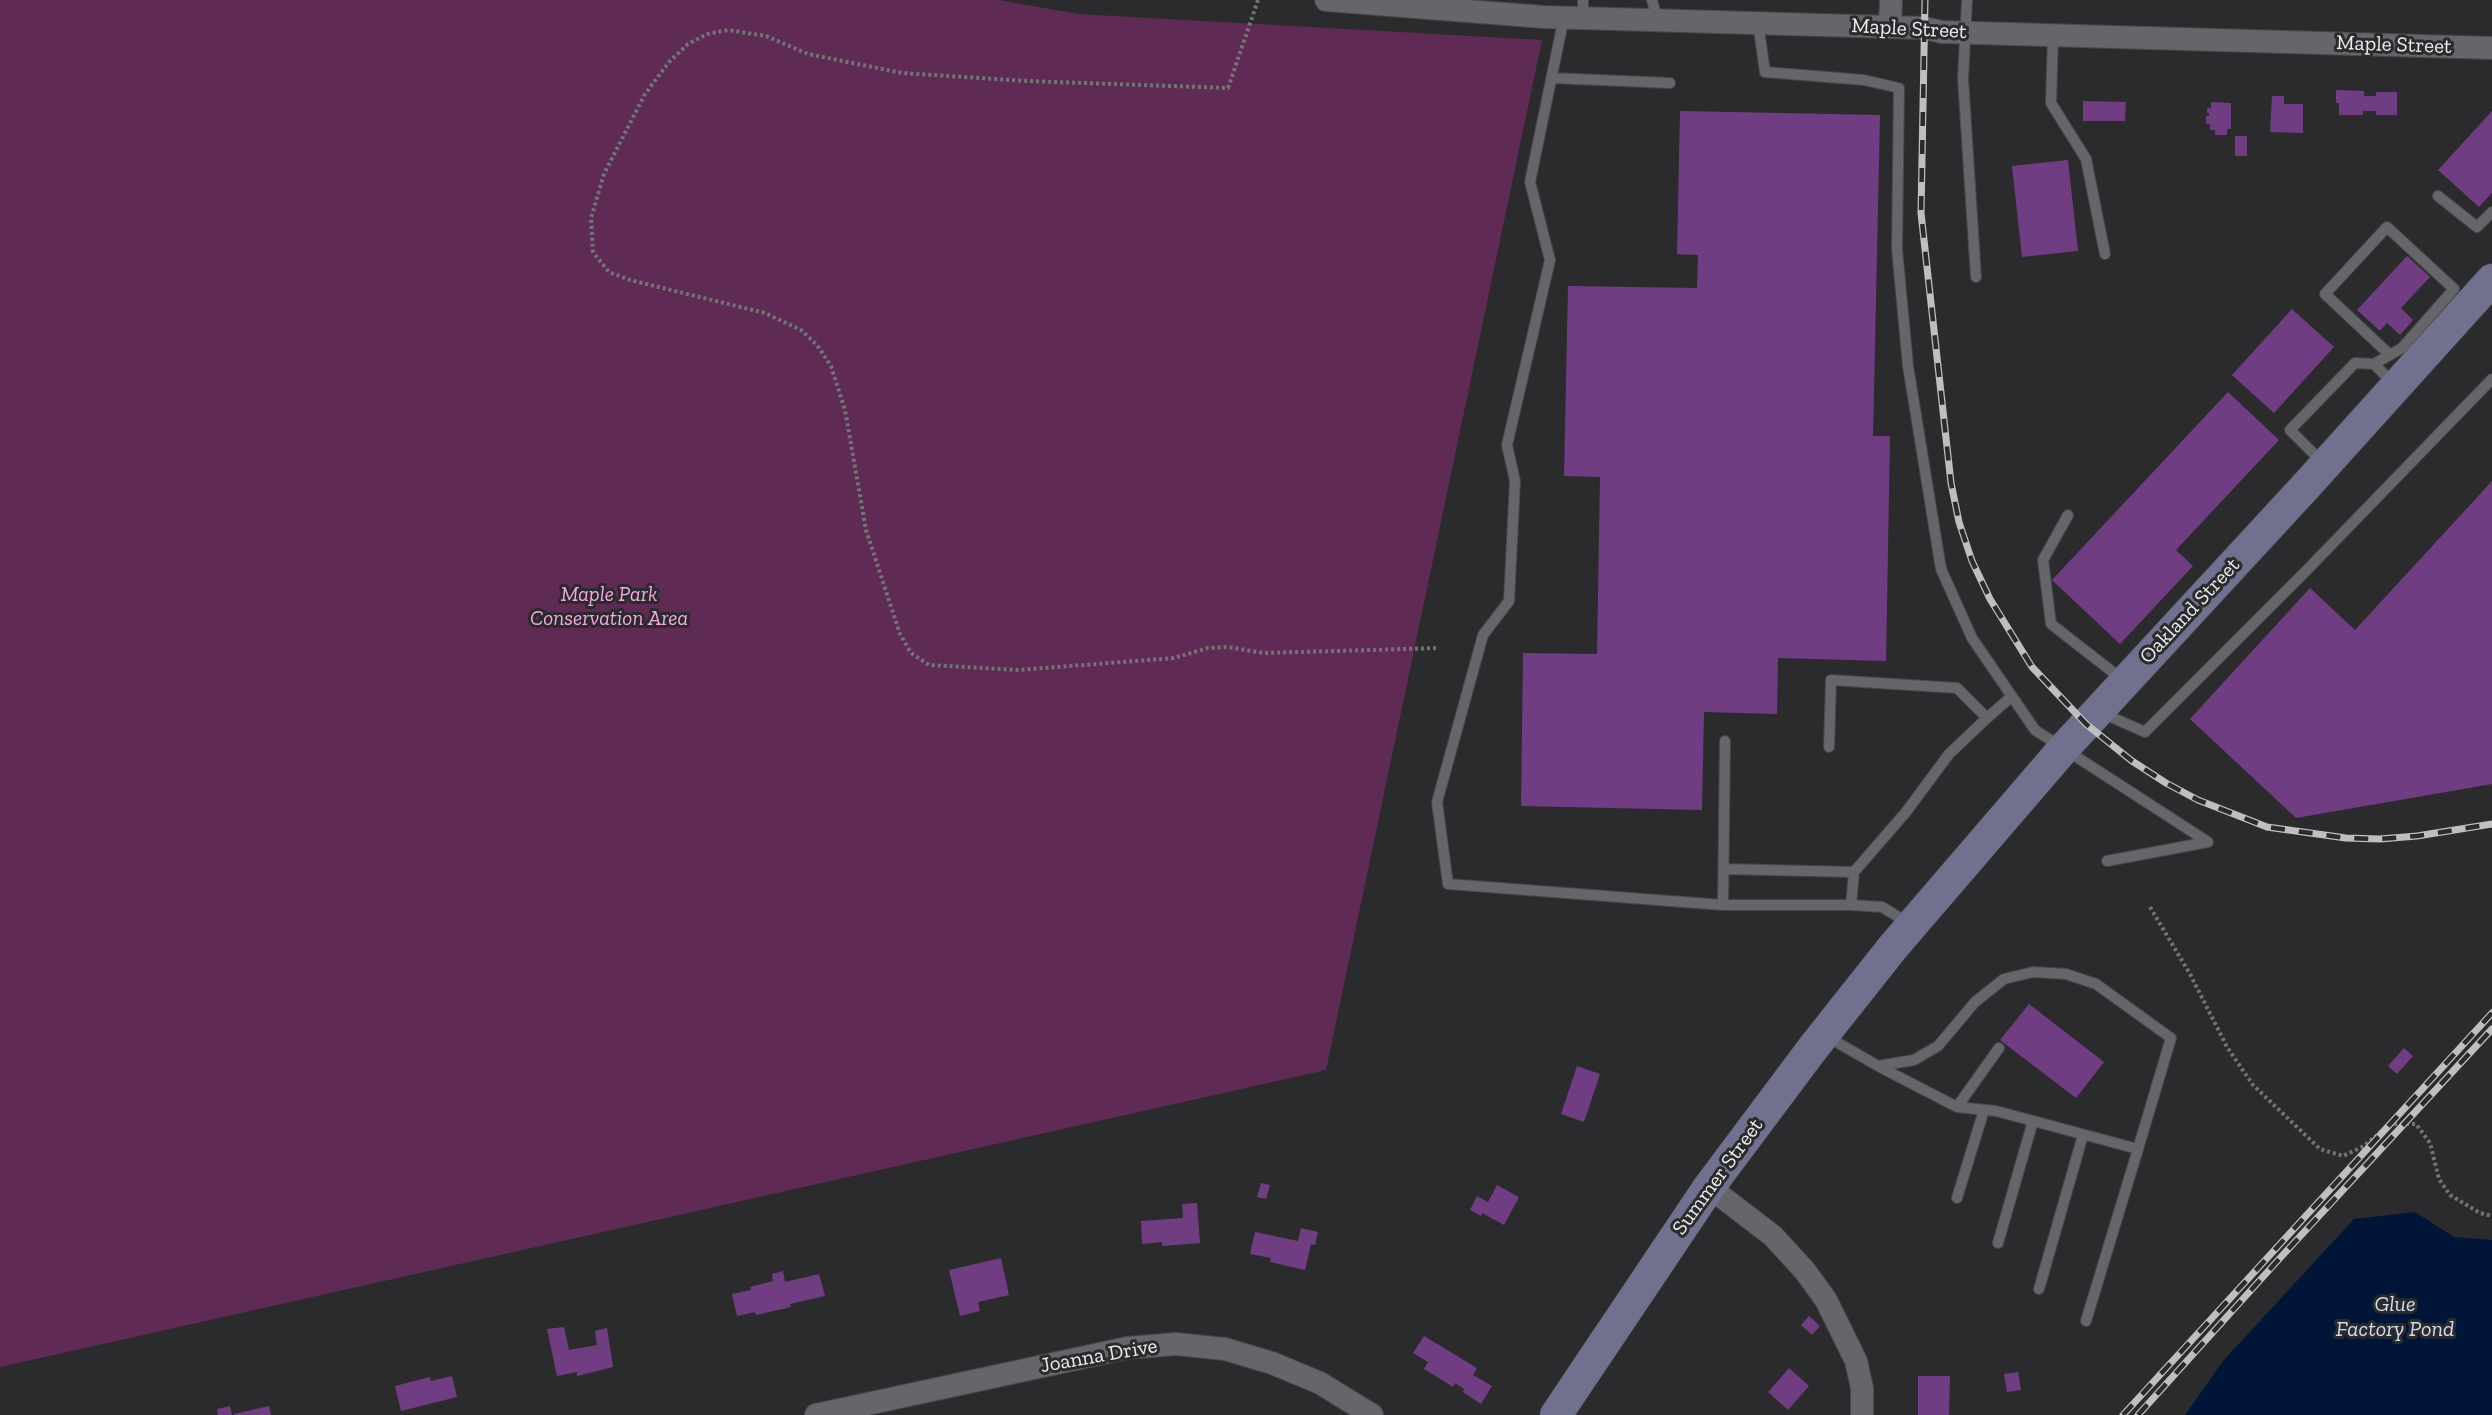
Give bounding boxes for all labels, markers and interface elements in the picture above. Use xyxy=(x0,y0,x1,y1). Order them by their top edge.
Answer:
street label: Maple Street xyxy=(1851,13,1967,45)
street label: Maple Street xyxy=(2336,30,2452,60)
street label: Oakland Street xyxy=(2135,553,2245,669)
park label: Maple Park Conservation Area xyxy=(530,582,688,632)
street label: Summer Street xyxy=(1667,1114,1769,1240)
water label: Glue Factory Pond xyxy=(2336,1292,2454,1344)
street label: Joanna Drive xyxy=(1039,1333,1159,1379)

